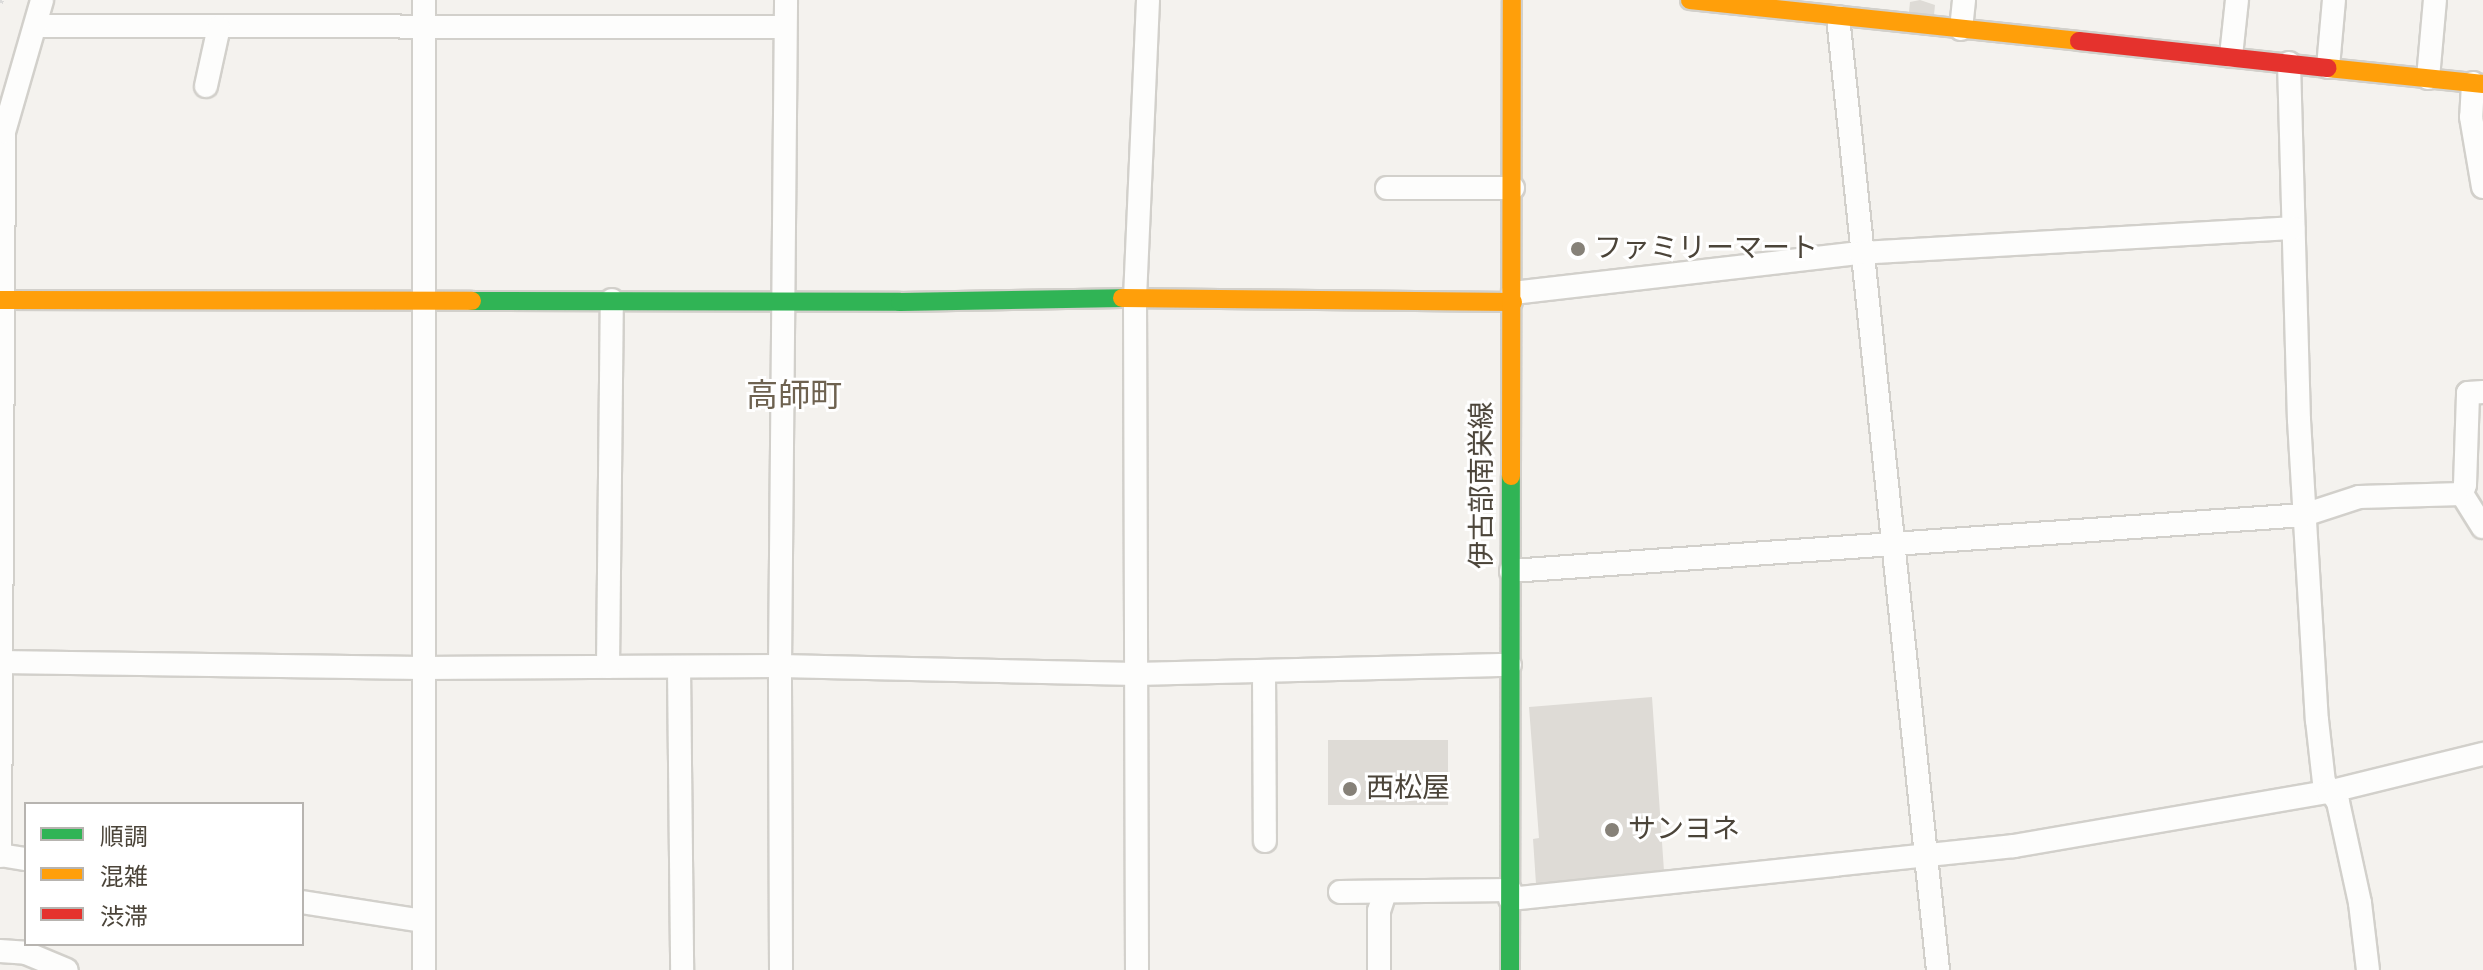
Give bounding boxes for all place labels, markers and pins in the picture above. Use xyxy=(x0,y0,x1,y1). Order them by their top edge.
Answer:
place label: ファミリーマート xyxy=(1594,232,1818,266)
marker: ファミリーマート xyxy=(1569,240,1587,258)
place label: 西松屋 xyxy=(1366,772,1450,806)
marker: 西松屋 xyxy=(1341,780,1359,798)
place label: サンヨネ xyxy=(1628,813,1740,847)
marker: サンヨネ xyxy=(1603,821,1621,839)

